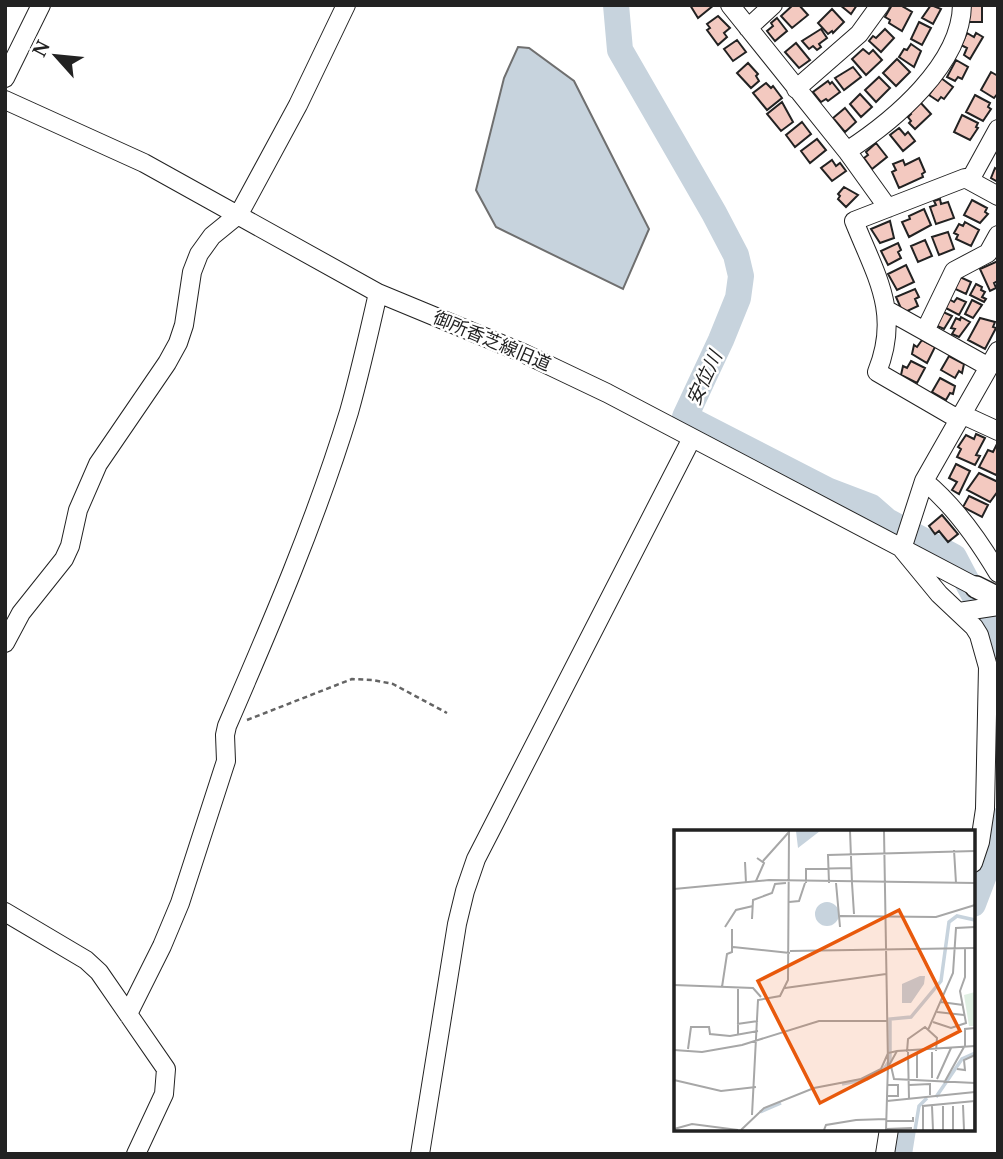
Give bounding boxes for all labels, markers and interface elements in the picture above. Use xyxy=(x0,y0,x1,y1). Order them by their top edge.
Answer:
north arrow xyxy=(21,21,91,91)
text: N xyxy=(26,36,56,61)
street label: 御所香芝線旧道 xyxy=(430,304,555,376)
water label: 安位川 xyxy=(680,345,729,409)
inset map xyxy=(674,830,975,1131)

